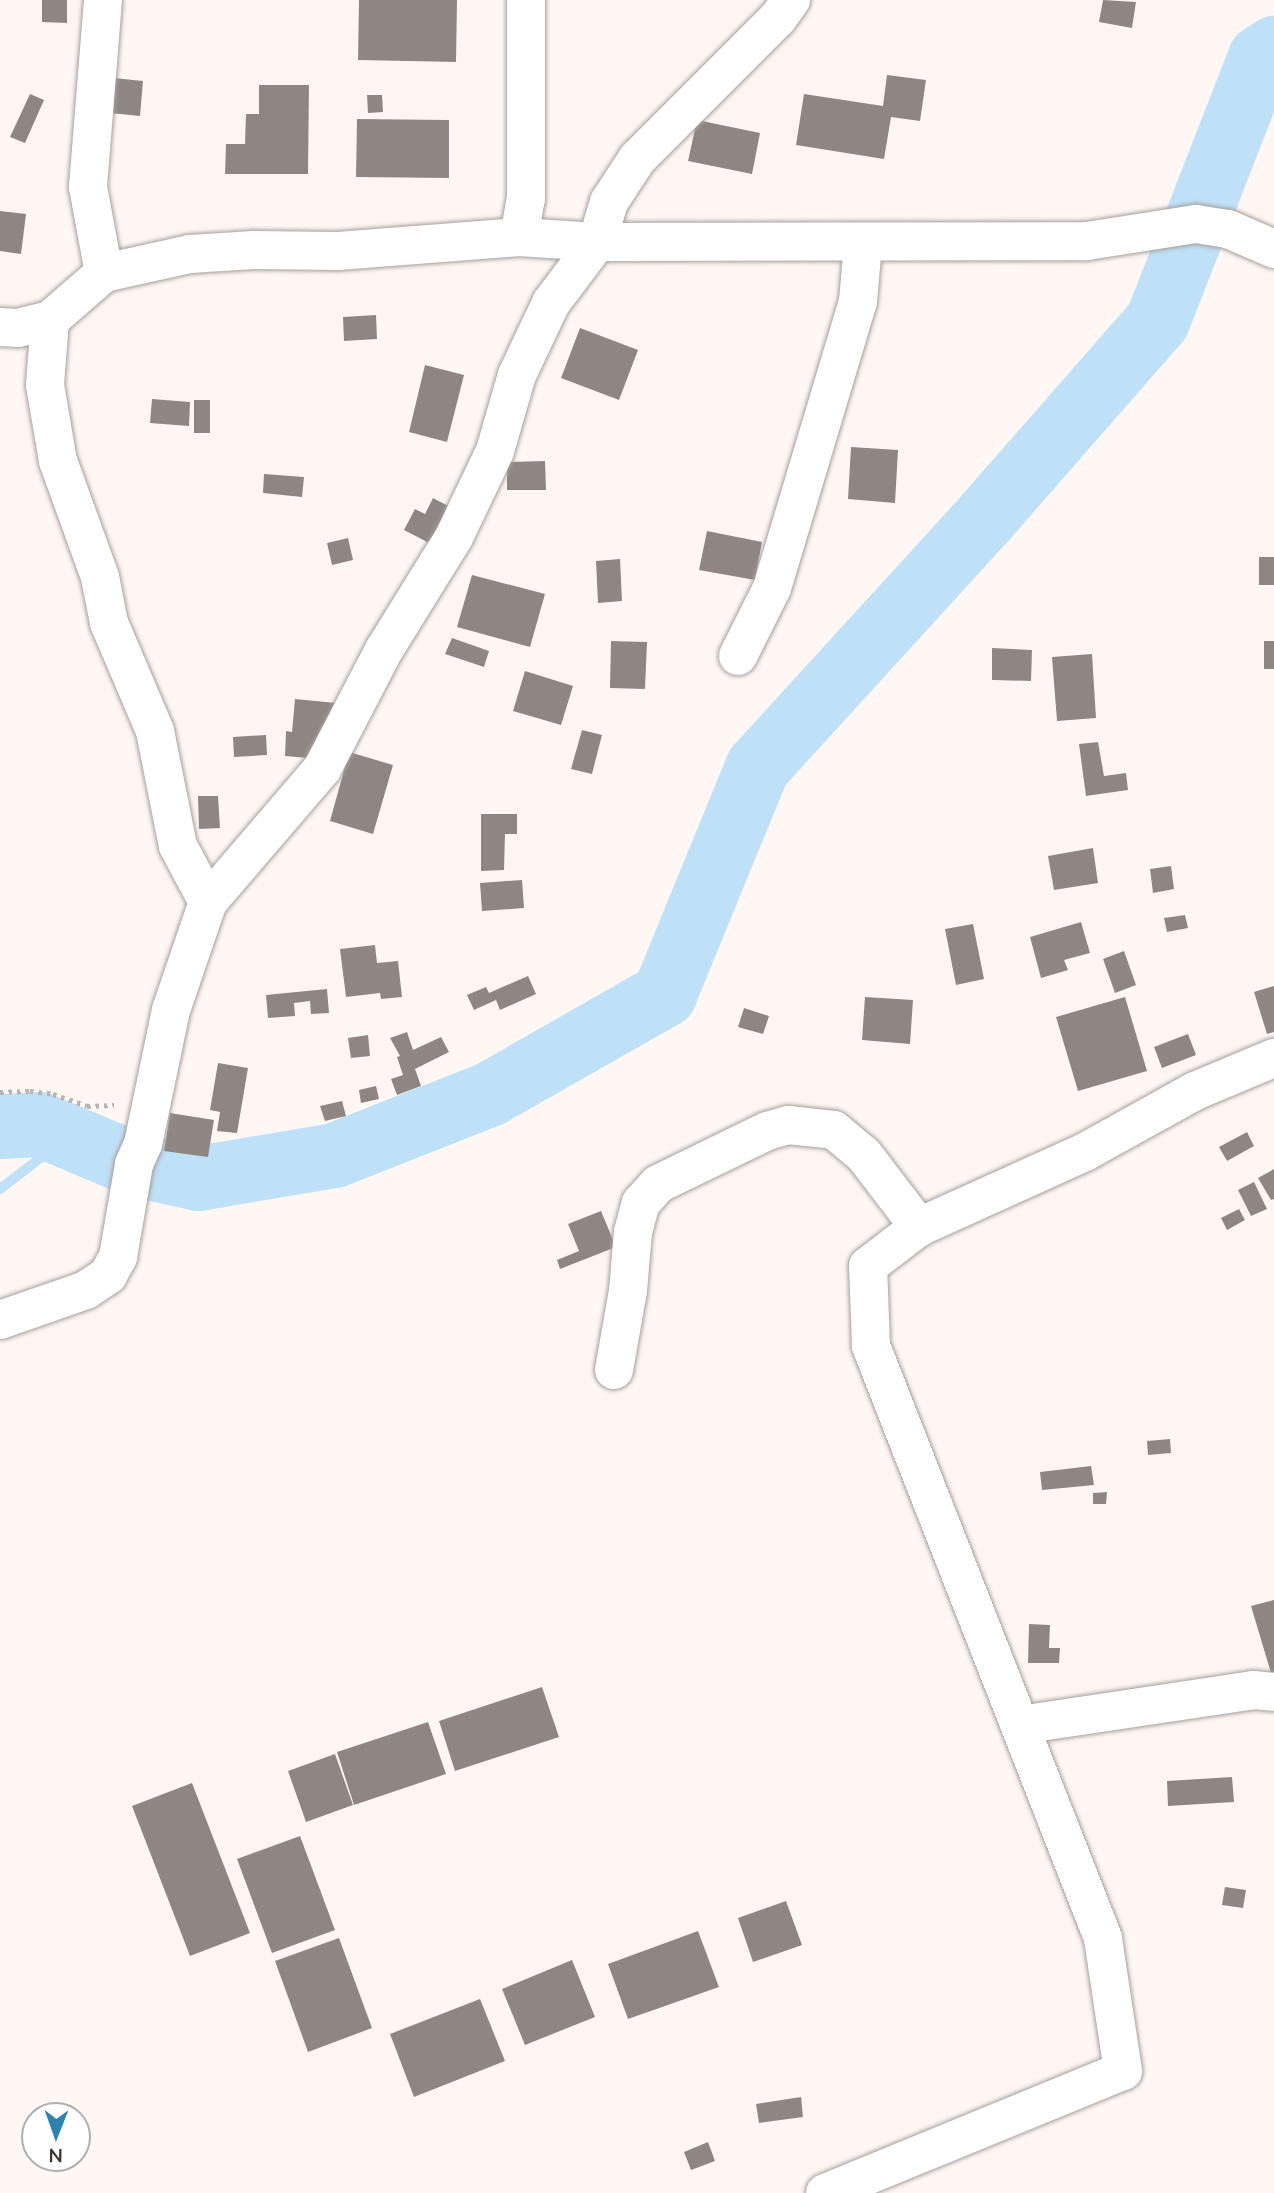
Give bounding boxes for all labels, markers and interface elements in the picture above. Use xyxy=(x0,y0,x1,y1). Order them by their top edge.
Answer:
north arrow xyxy=(21,2102,91,2172)
text: N xyxy=(48,2144,63,2168)

